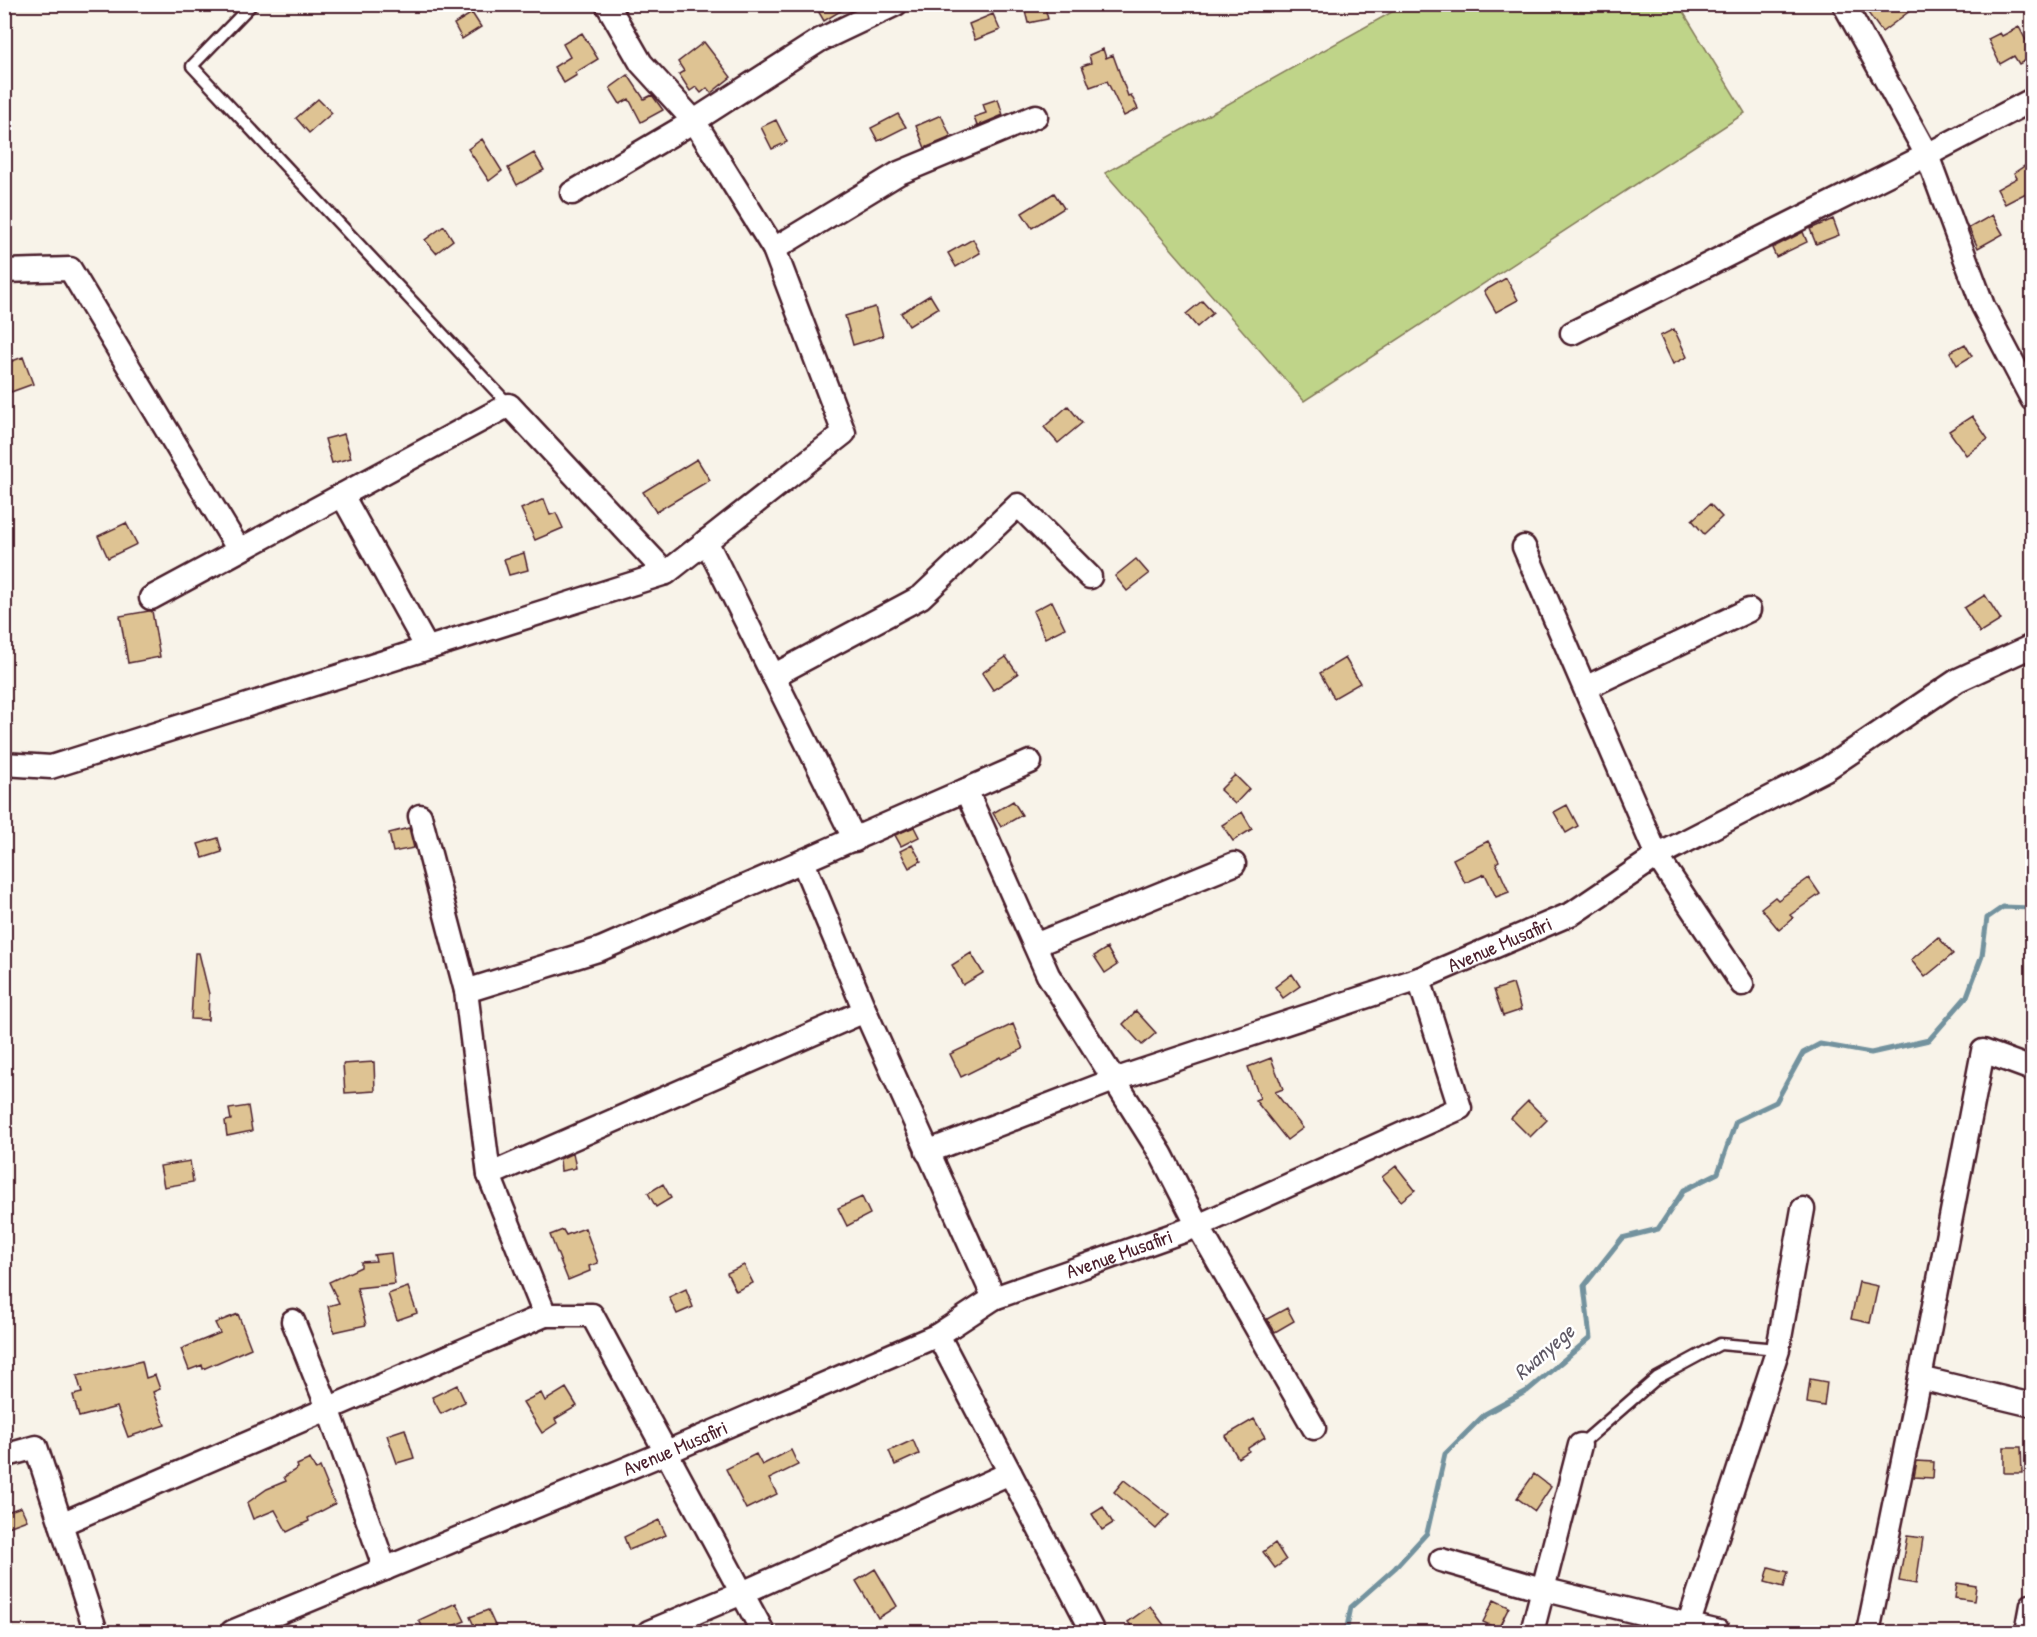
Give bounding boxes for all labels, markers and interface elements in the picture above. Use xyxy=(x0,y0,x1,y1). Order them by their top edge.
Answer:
street label: Avenue Musafiri xyxy=(1443,910,1556,978)
street label: Avenue Musafiri xyxy=(1062,1222,1176,1284)
water label: Rwanyege xyxy=(1507,1316,1582,1386)
street label: Avenue Musafiri xyxy=(619,1413,732,1482)

